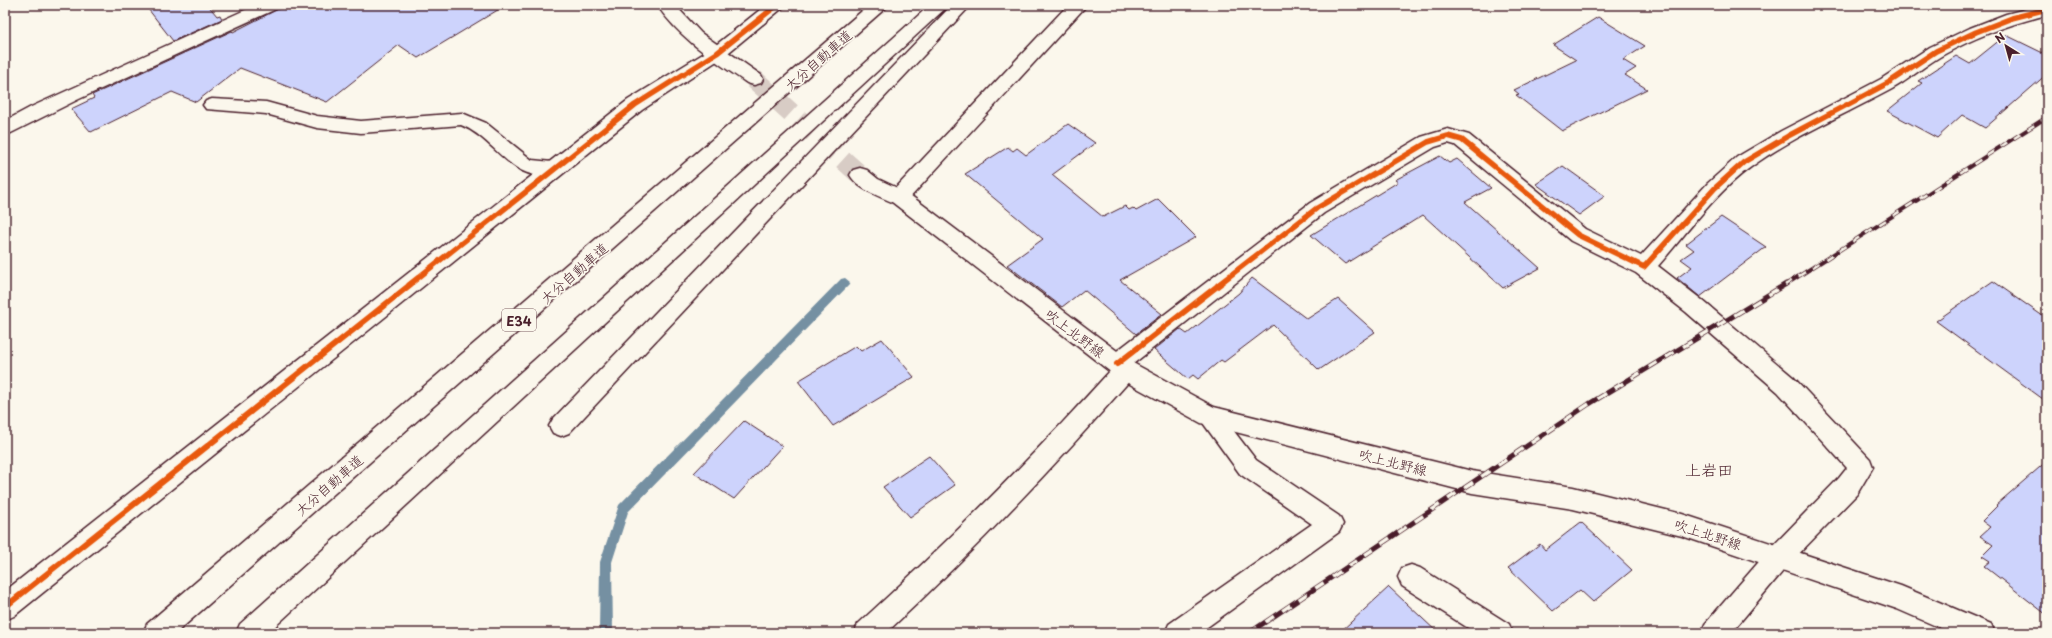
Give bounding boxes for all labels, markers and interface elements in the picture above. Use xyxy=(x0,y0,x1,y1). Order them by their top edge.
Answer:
street label: 大分自動車道 xyxy=(779,25,857,95)
north arrow xyxy=(1986,26,2026,66)
text: N xyxy=(1991,28,2009,47)
street label: 大分自動車道 xyxy=(535,238,613,308)
street label: 吹上北野線 xyxy=(1041,304,1109,362)
road number: E34 xyxy=(502,309,536,331)
street label: 吹上北野線 xyxy=(1356,443,1430,481)
street label: 大分自動車道 xyxy=(290,450,368,520)
district label: 上岩田 xyxy=(1685,457,1733,481)
street label: 吹上北野線 xyxy=(1671,513,1745,555)

